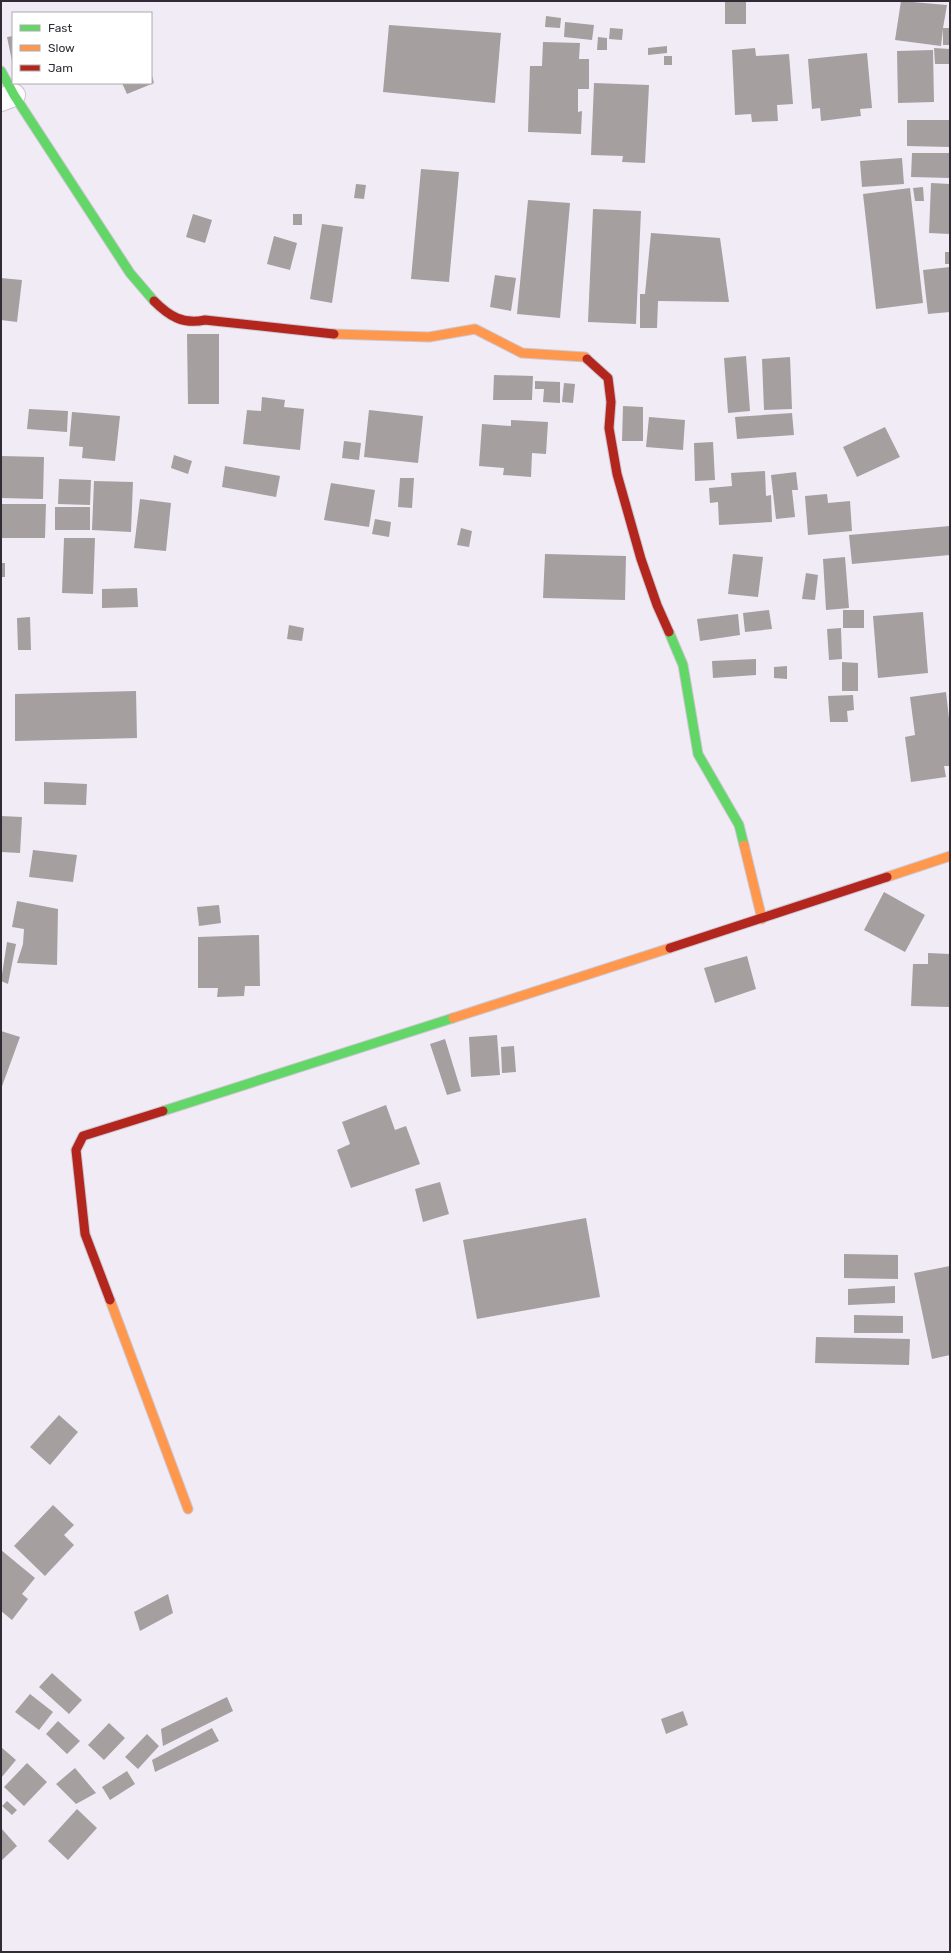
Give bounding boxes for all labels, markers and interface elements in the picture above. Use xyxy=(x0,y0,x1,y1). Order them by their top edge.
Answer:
legend xyxy=(12,12,152,84)
text: Fast xyxy=(48,21,72,35)
text: Slow xyxy=(48,41,75,55)
text: Jam xyxy=(48,61,73,75)

